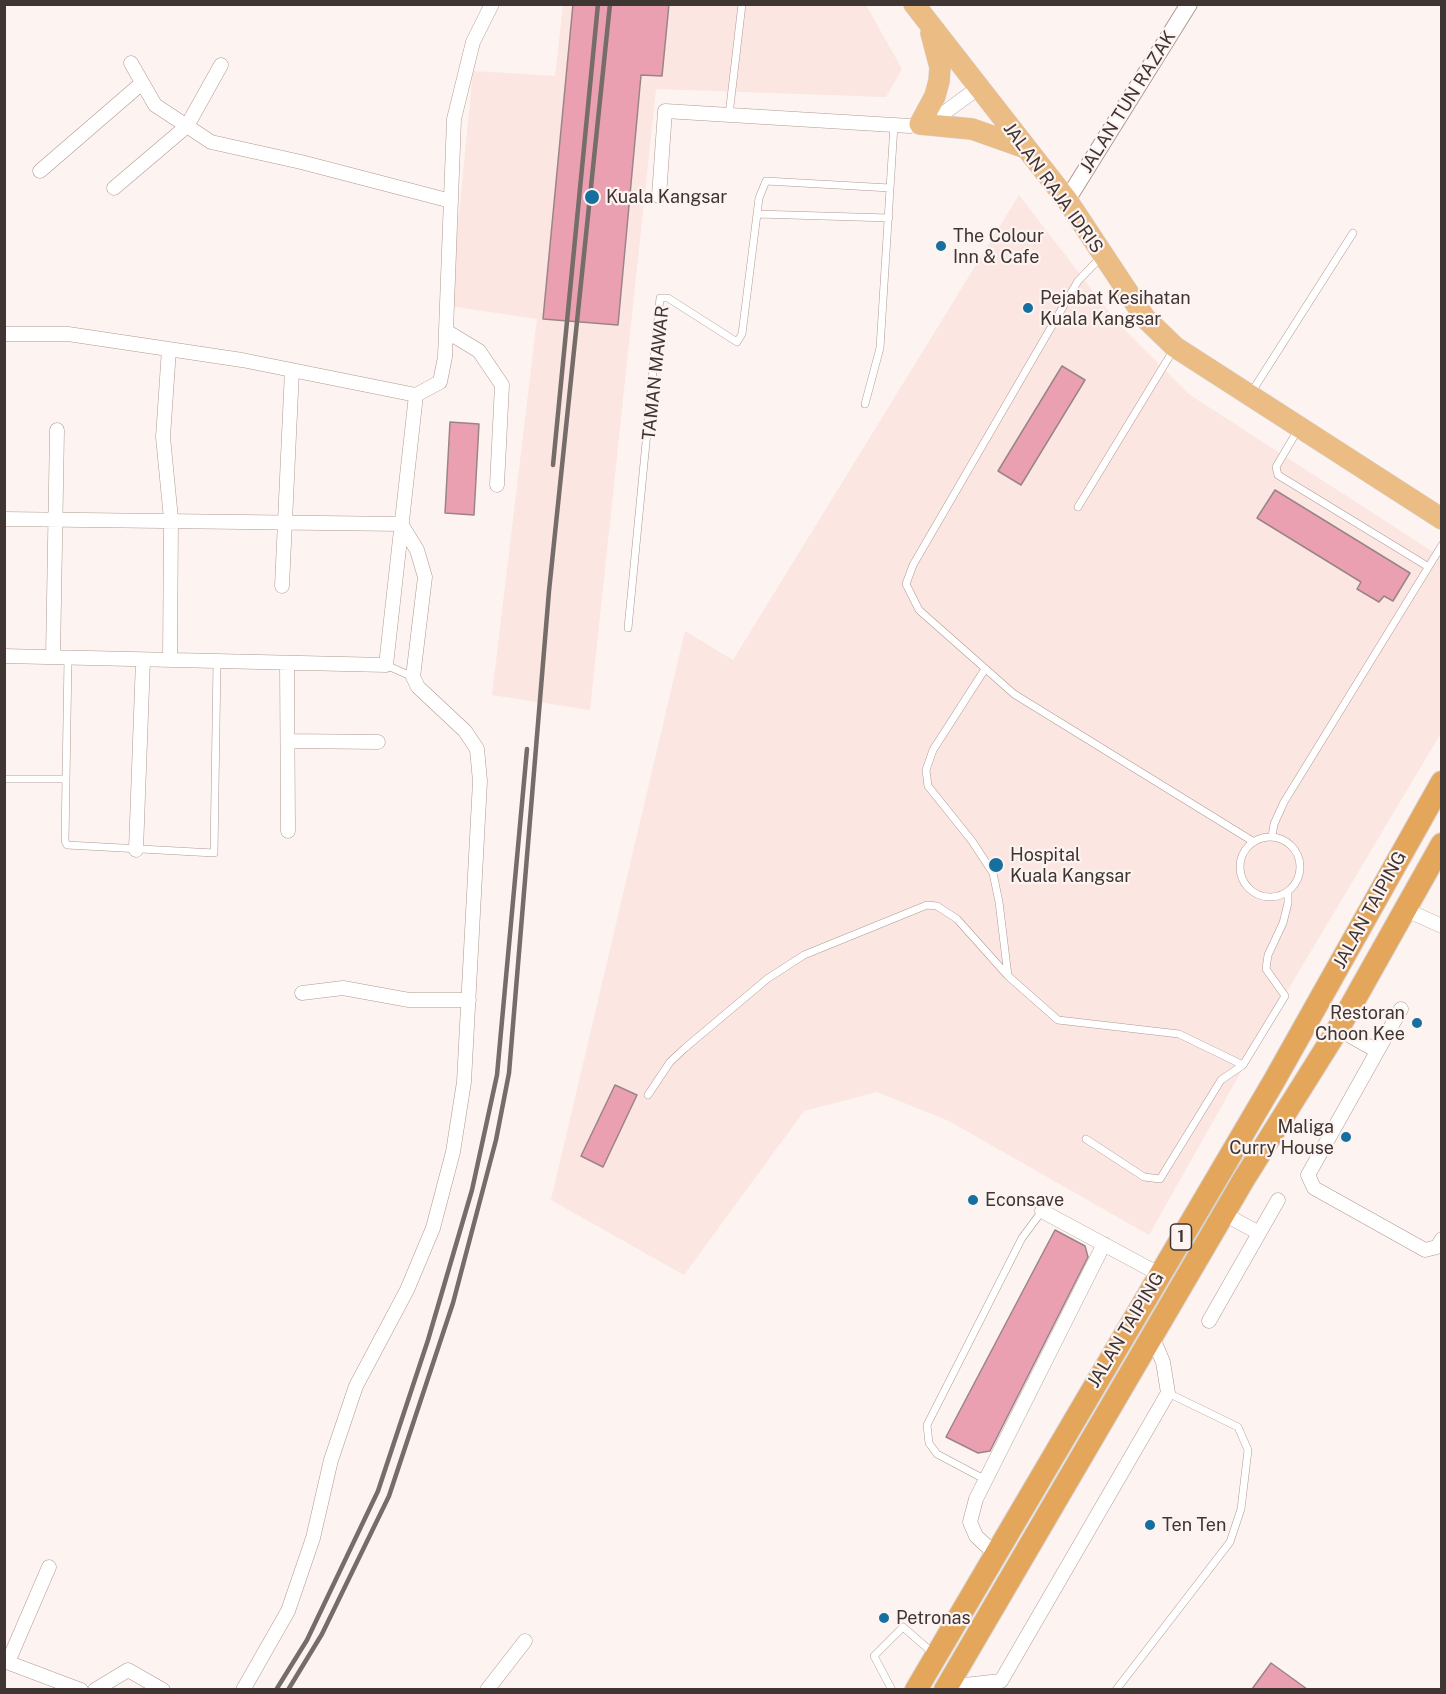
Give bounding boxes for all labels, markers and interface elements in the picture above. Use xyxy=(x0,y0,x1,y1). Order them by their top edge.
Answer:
street label: JALAN TUN RAZAK xyxy=(1076,27,1180,177)
street label: JALAN RAJA IDRIS xyxy=(998,118,1108,258)
place label: Kuala Kangsar xyxy=(606,186,727,208)
marker: Kuala Kangsar xyxy=(583,188,601,206)
place label: The Colour Inn & Cafe xyxy=(953,225,1044,268)
marker: The Colour Inn & Cafe xyxy=(934,239,948,253)
place label: Pejabat Kesihatan Kuala Kangsar xyxy=(1040,287,1191,330)
marker: Pejabat Kesihatan Kuala Kangsar xyxy=(1021,301,1035,315)
street label: TAMAN MAWAR xyxy=(638,305,674,441)
place label: Hospital Kuala Kangsar xyxy=(1010,844,1131,886)
street label: JALAN TAIPING xyxy=(1329,848,1411,972)
marker: Hospital Kuala Kangsar xyxy=(987,856,1005,874)
place label: Restoran Choon Kee xyxy=(1315,1002,1405,1044)
marker: Restoran Choon Kee xyxy=(1410,1016,1424,1030)
place label: Maliga Curry House xyxy=(1229,1116,1334,1158)
marker: Maliga Curry House xyxy=(1339,1130,1353,1144)
place label: Econsave xyxy=(985,1189,1064,1211)
marker: Econsave xyxy=(966,1193,980,1207)
road number: 1 xyxy=(1170,1224,1192,1250)
street label: JALAN TAIPING xyxy=(1083,1268,1169,1392)
place label: Ten Ten xyxy=(1162,1514,1226,1536)
marker: Ten Ten xyxy=(1143,1518,1157,1532)
place label: Petronas xyxy=(896,1607,970,1629)
marker: Petronas xyxy=(877,1611,891,1625)

